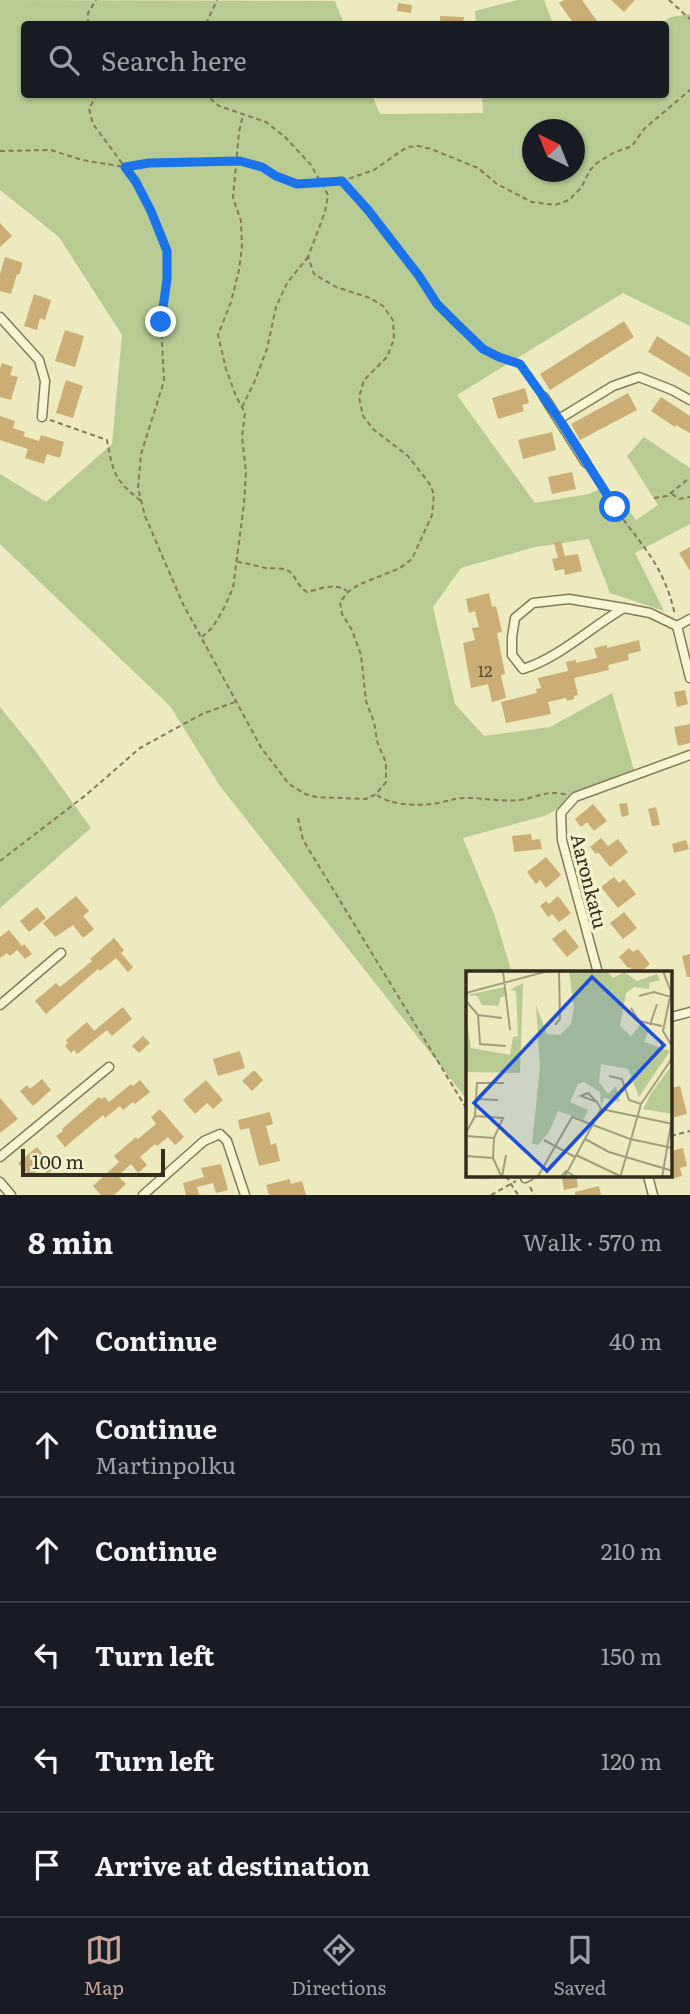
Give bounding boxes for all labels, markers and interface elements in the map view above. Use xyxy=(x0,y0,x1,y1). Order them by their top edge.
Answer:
search box xyxy=(21,21,669,98)
text: Search here xyxy=(101,40,247,79)
icon: search xyxy=(45,41,83,79)
north arrow xyxy=(522,119,585,182)
route end xyxy=(145,306,176,337)
route start xyxy=(599,491,630,522)
house number: 12 xyxy=(478,658,492,682)
street label: Aaronkatu xyxy=(565,831,615,931)
inset map xyxy=(466,971,672,1178)
scale bar xyxy=(21,1146,164,1178)
text: 100 m xyxy=(32,1147,84,1175)
text: 8 min xyxy=(28,1219,113,1263)
text: Walk · 570 m xyxy=(523,1224,662,1258)
text: Continue xyxy=(95,1320,217,1359)
icon: ahead xyxy=(28,1321,66,1359)
text: 40 m xyxy=(609,1323,662,1357)
text: Continue xyxy=(95,1408,217,1447)
icon: ahead xyxy=(28,1426,66,1464)
text: 50 m xyxy=(610,1428,662,1462)
text: Martinpolku xyxy=(95,1447,236,1481)
text: Continue xyxy=(95,1530,217,1569)
icon: ahead xyxy=(28,1531,66,1569)
text: 210 m xyxy=(601,1533,662,1567)
text: Turn left xyxy=(95,1635,214,1674)
icon: left xyxy=(28,1636,66,1674)
text: 150 m xyxy=(601,1638,662,1672)
text: Turn left xyxy=(95,1740,214,1779)
icon: left xyxy=(28,1741,66,1779)
text: 120 m xyxy=(601,1743,662,1777)
text: Arrive at destination xyxy=(95,1845,370,1884)
icon: arrive xyxy=(28,1846,66,1884)
tab: Map xyxy=(84,1931,124,2001)
tab: Directions xyxy=(291,1931,386,2001)
tab: Saved xyxy=(553,1931,606,2001)

